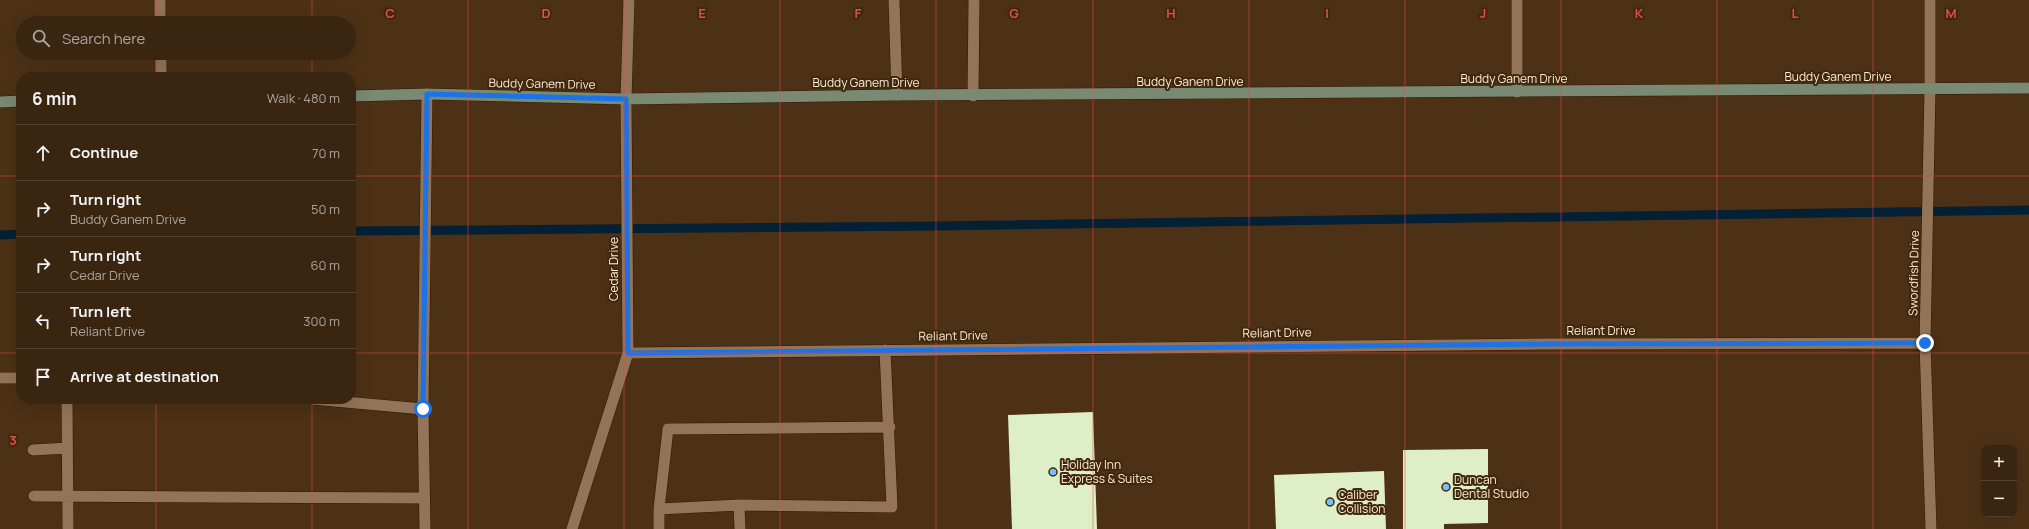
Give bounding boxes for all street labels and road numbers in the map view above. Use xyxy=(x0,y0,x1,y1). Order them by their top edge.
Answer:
street label: Buddy Ganem Drive xyxy=(1784,68,1892,85)
street label: Buddy Ganem Drive xyxy=(1460,70,1568,87)
street label: Buddy Ganem Drive xyxy=(1136,73,1244,90)
street label: Buddy Ganem Drive xyxy=(488,74,596,93)
street label: Buddy Ganem Drive xyxy=(812,74,920,91)
street label: Swordfish Drive xyxy=(1904,230,1923,316)
street label: Cedar Drive xyxy=(605,237,622,301)
street label: Reliant Drive xyxy=(1566,322,1636,339)
street label: Reliant Drive xyxy=(1242,323,1312,342)
street label: Reliant Drive xyxy=(918,326,988,345)

